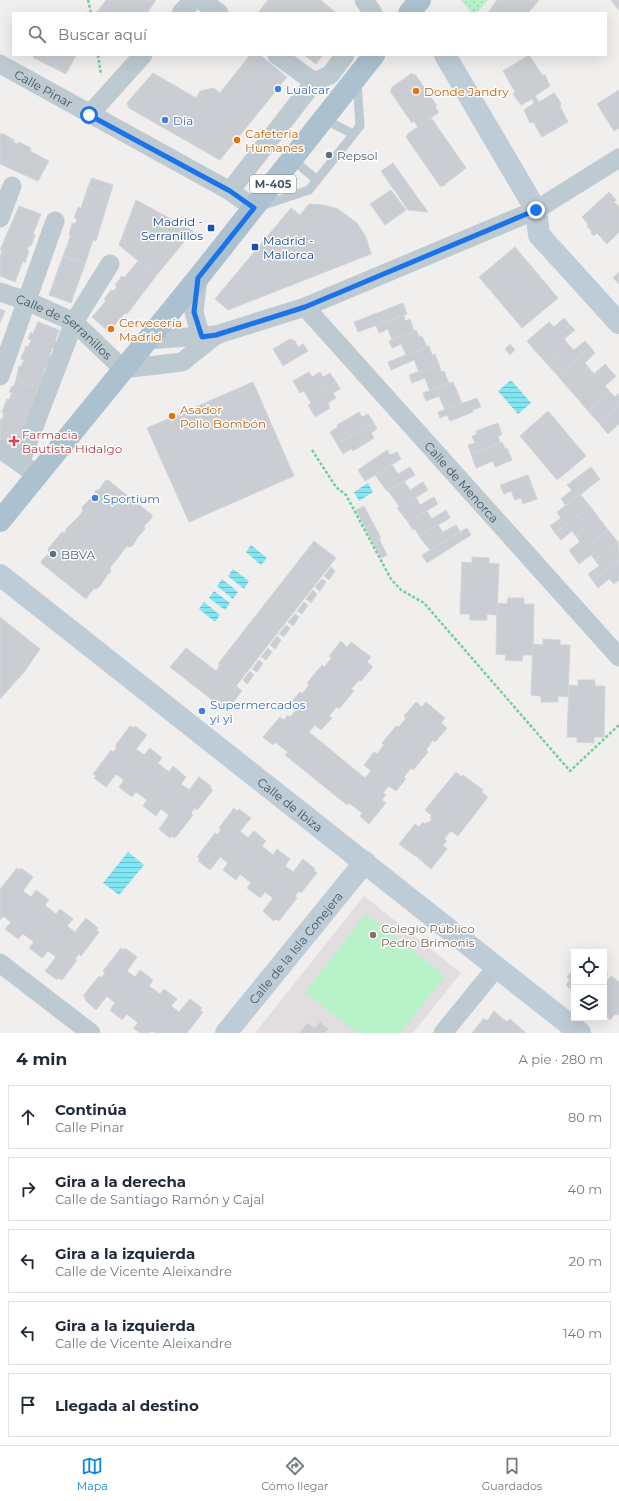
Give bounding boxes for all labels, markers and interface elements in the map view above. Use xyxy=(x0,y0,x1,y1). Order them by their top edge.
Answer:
search box xyxy=(12,12,607,56)
icon: search xyxy=(26,23,48,45)
text: Buscar aquí xyxy=(58,25,147,44)
street label: Calle Pinar xyxy=(12,66,76,110)
place label: Lualcar xyxy=(286,82,330,97)
marker: Lualcar xyxy=(273,84,283,94)
place label: Donde Jandry xyxy=(424,84,509,99)
marker: Donde Jandry xyxy=(411,86,421,96)
route start xyxy=(80,106,98,124)
place label: Dia xyxy=(173,113,193,128)
marker: Dia xyxy=(160,115,170,125)
place label: Cafetería Humanes xyxy=(245,126,304,155)
marker: Cafetería Humanes xyxy=(232,135,242,145)
place label: Repsol xyxy=(337,148,378,163)
marker: Repsol xyxy=(324,150,334,160)
road number: M-405 xyxy=(250,175,296,193)
route end xyxy=(527,201,545,219)
place label: Madrid - Serranillos xyxy=(141,214,203,243)
marker: Madrid - Serranillos xyxy=(206,223,216,233)
place label: Madrid - Mallorca xyxy=(263,233,314,262)
marker: Madrid - Mallorca xyxy=(250,242,260,252)
street label: Calle de Serranillos xyxy=(14,290,116,362)
place label: Cervecería Madrid xyxy=(119,315,182,344)
marker: Cervecería Madrid xyxy=(106,324,116,334)
place label: Asador Pollo Bombón xyxy=(180,402,266,431)
marker: Asador Pollo Bombón xyxy=(167,411,177,421)
place label: Farmacia Bautista Hidalgo xyxy=(22,427,122,456)
marker: Farmacia Bautista Hidalgo xyxy=(9,436,19,446)
street label: Calle de Menorca xyxy=(422,438,502,526)
place label: Sportium xyxy=(103,491,160,506)
marker: Sportium xyxy=(90,493,100,503)
place label: BBVA xyxy=(61,547,96,562)
marker: BBVA xyxy=(48,549,58,559)
place label: Supermercados yi yi xyxy=(209,697,306,726)
marker: Supermercados yi yi xyxy=(197,706,207,716)
street label: Calle de Ibiza xyxy=(255,774,326,835)
street label: Calle de la Isla Conejera xyxy=(245,888,345,1007)
place label: Colegio Público Pedro Brimonis xyxy=(381,921,475,950)
marker: Colegio Público Pedro Brimonis xyxy=(368,930,378,940)
map controls xyxy=(571,949,607,1021)
button: locate xyxy=(571,949,607,985)
button: layers xyxy=(571,985,607,1021)
text: 4 min xyxy=(16,1049,67,1069)
text: A pie · 280 m xyxy=(519,1051,603,1067)
text: Continúa xyxy=(55,1100,127,1119)
icon: ahead xyxy=(17,1106,39,1128)
text: 80 m xyxy=(568,1109,602,1125)
text: Calle Pinar xyxy=(55,1119,125,1135)
text: Gira a la derecha xyxy=(55,1172,186,1191)
icon: right xyxy=(17,1178,39,1200)
text: 40 m xyxy=(568,1181,602,1197)
text: Calle de Santiago Ramón y Cajal xyxy=(55,1191,265,1207)
text: Gira a la izquierda xyxy=(55,1244,195,1263)
icon: left xyxy=(17,1250,39,1272)
text: 20 m xyxy=(569,1253,602,1269)
text: Calle de Vicente Aleixandre xyxy=(55,1263,232,1279)
text: Gira a la izquierda xyxy=(55,1316,195,1335)
icon: left xyxy=(17,1322,39,1344)
text: 140 m xyxy=(563,1325,602,1341)
text: Calle de Vicente Aleixandre xyxy=(55,1335,232,1351)
icon: arrive xyxy=(17,1394,39,1416)
text: Llegada al destino xyxy=(55,1396,199,1415)
tab: Mapa xyxy=(77,1455,108,1493)
tab: Cómo llegar xyxy=(261,1455,328,1493)
tab: Guardados xyxy=(482,1455,542,1493)

